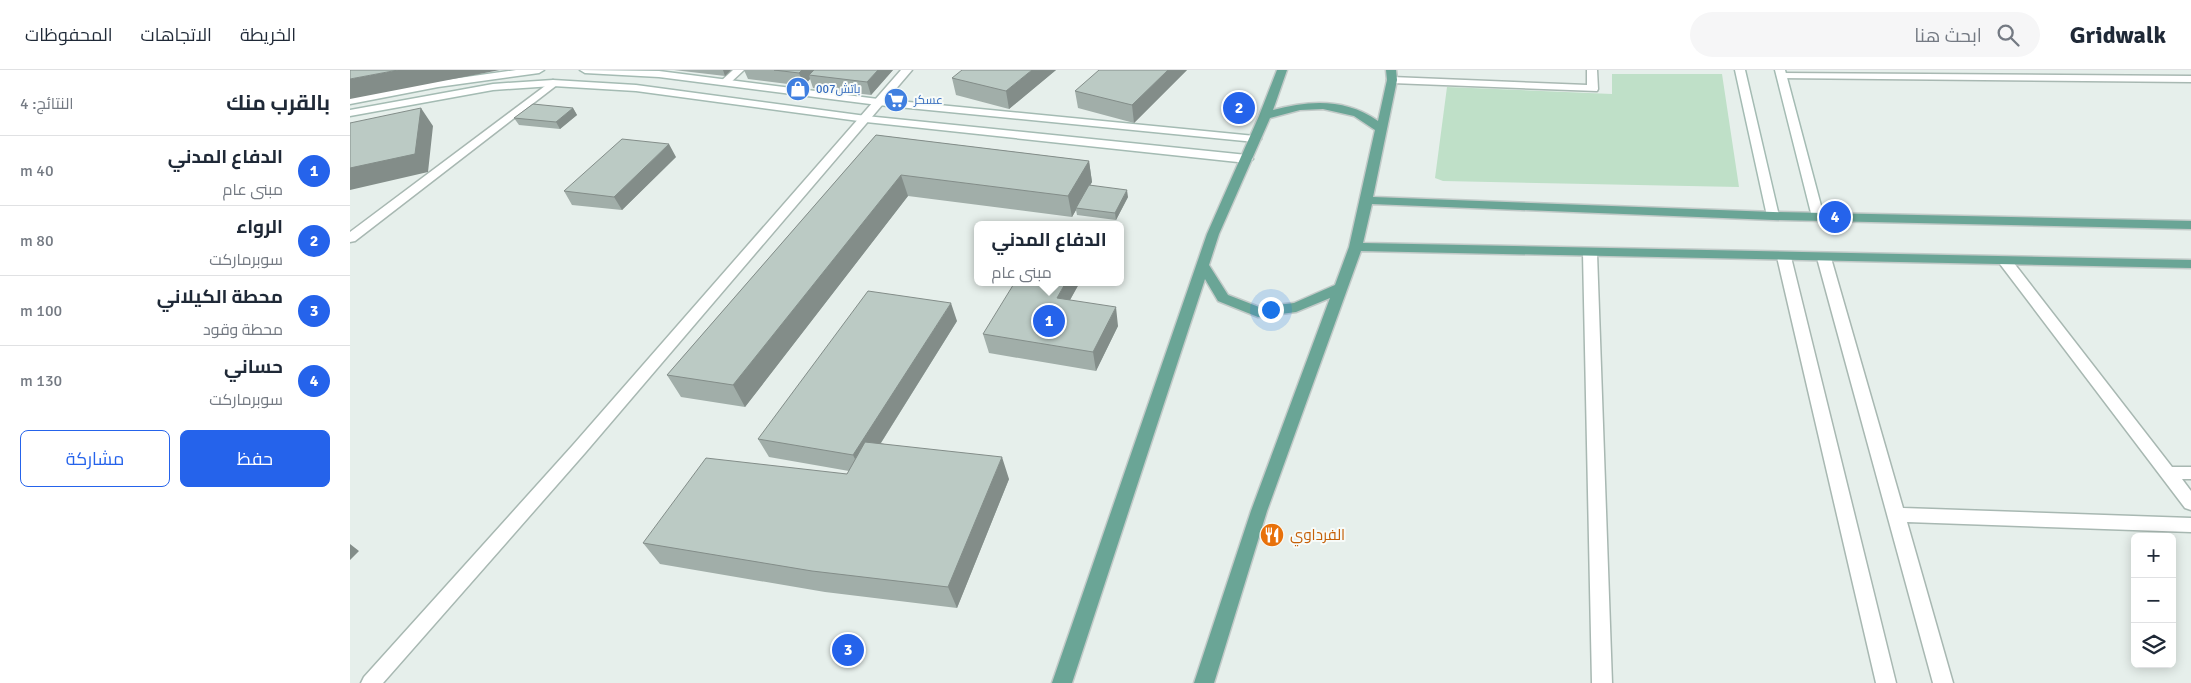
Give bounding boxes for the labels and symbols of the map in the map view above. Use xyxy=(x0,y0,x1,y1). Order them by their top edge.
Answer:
shop icon: باتش007 xyxy=(785,76,811,102)
place label: باتش007 xyxy=(816,82,860,97)
supermarket icon: عسكر xyxy=(883,87,909,113)
pin: 2 xyxy=(1223,89,1255,127)
place label: عسكر xyxy=(913,93,943,108)
pin: 4 xyxy=(1819,198,1851,236)
your location xyxy=(1258,297,1284,323)
pin: 1 xyxy=(1033,302,1065,340)
restaurant icon: الفرداوي xyxy=(1259,522,1285,548)
place label: الفرداوي xyxy=(1290,526,1345,547)
pin: 3 xyxy=(832,631,864,669)

